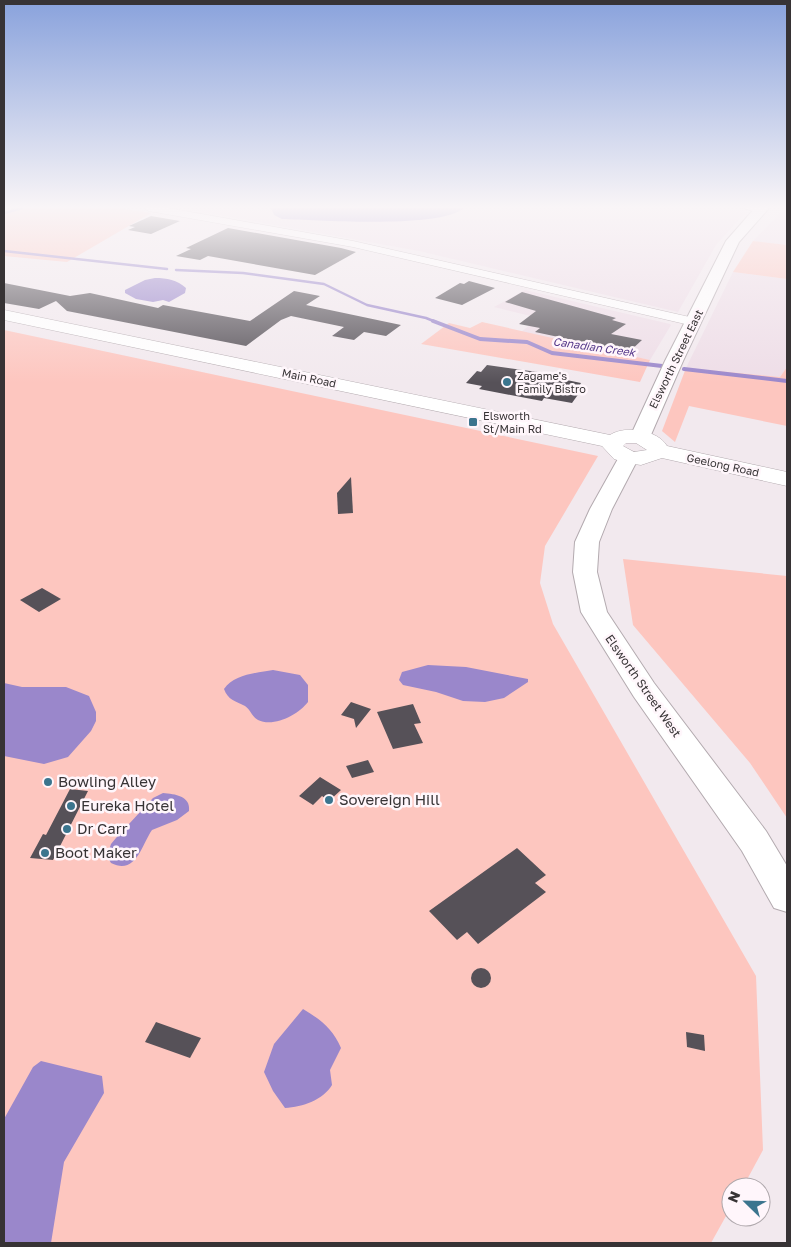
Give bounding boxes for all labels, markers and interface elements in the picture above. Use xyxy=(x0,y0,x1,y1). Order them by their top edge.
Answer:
street label: Elsworth Street East xyxy=(646,307,705,410)
water label: Canadian Creek xyxy=(552,334,638,359)
street label: Main Road xyxy=(281,365,337,390)
place label: Zagame's Family Bistro xyxy=(517,369,586,395)
marker: Zagame's Family Bistro xyxy=(501,376,513,388)
place label: Elsworth St/Main Rd xyxy=(483,409,542,435)
marker: Elsworth St/Main Rd xyxy=(467,416,479,428)
street label: Geelong Road xyxy=(686,450,761,479)
street label: Elsworth Street West xyxy=(602,631,685,740)
place label: Bowling Alley xyxy=(58,772,157,790)
marker: Bowling Alley xyxy=(42,776,54,788)
place label: Sovereign Hill xyxy=(339,790,440,808)
marker: Sovereign Hill xyxy=(323,794,335,806)
place label: Eureka Hotel xyxy=(81,796,174,814)
marker: Eureka Hotel xyxy=(65,800,77,812)
place label: Dr Carr xyxy=(77,819,128,837)
marker: Dr Carr xyxy=(61,823,73,835)
place label: Boot Maker xyxy=(55,843,137,861)
marker: Boot Maker xyxy=(39,847,51,859)
north arrow xyxy=(721,1177,771,1227)
text: N xyxy=(724,1189,743,1205)

